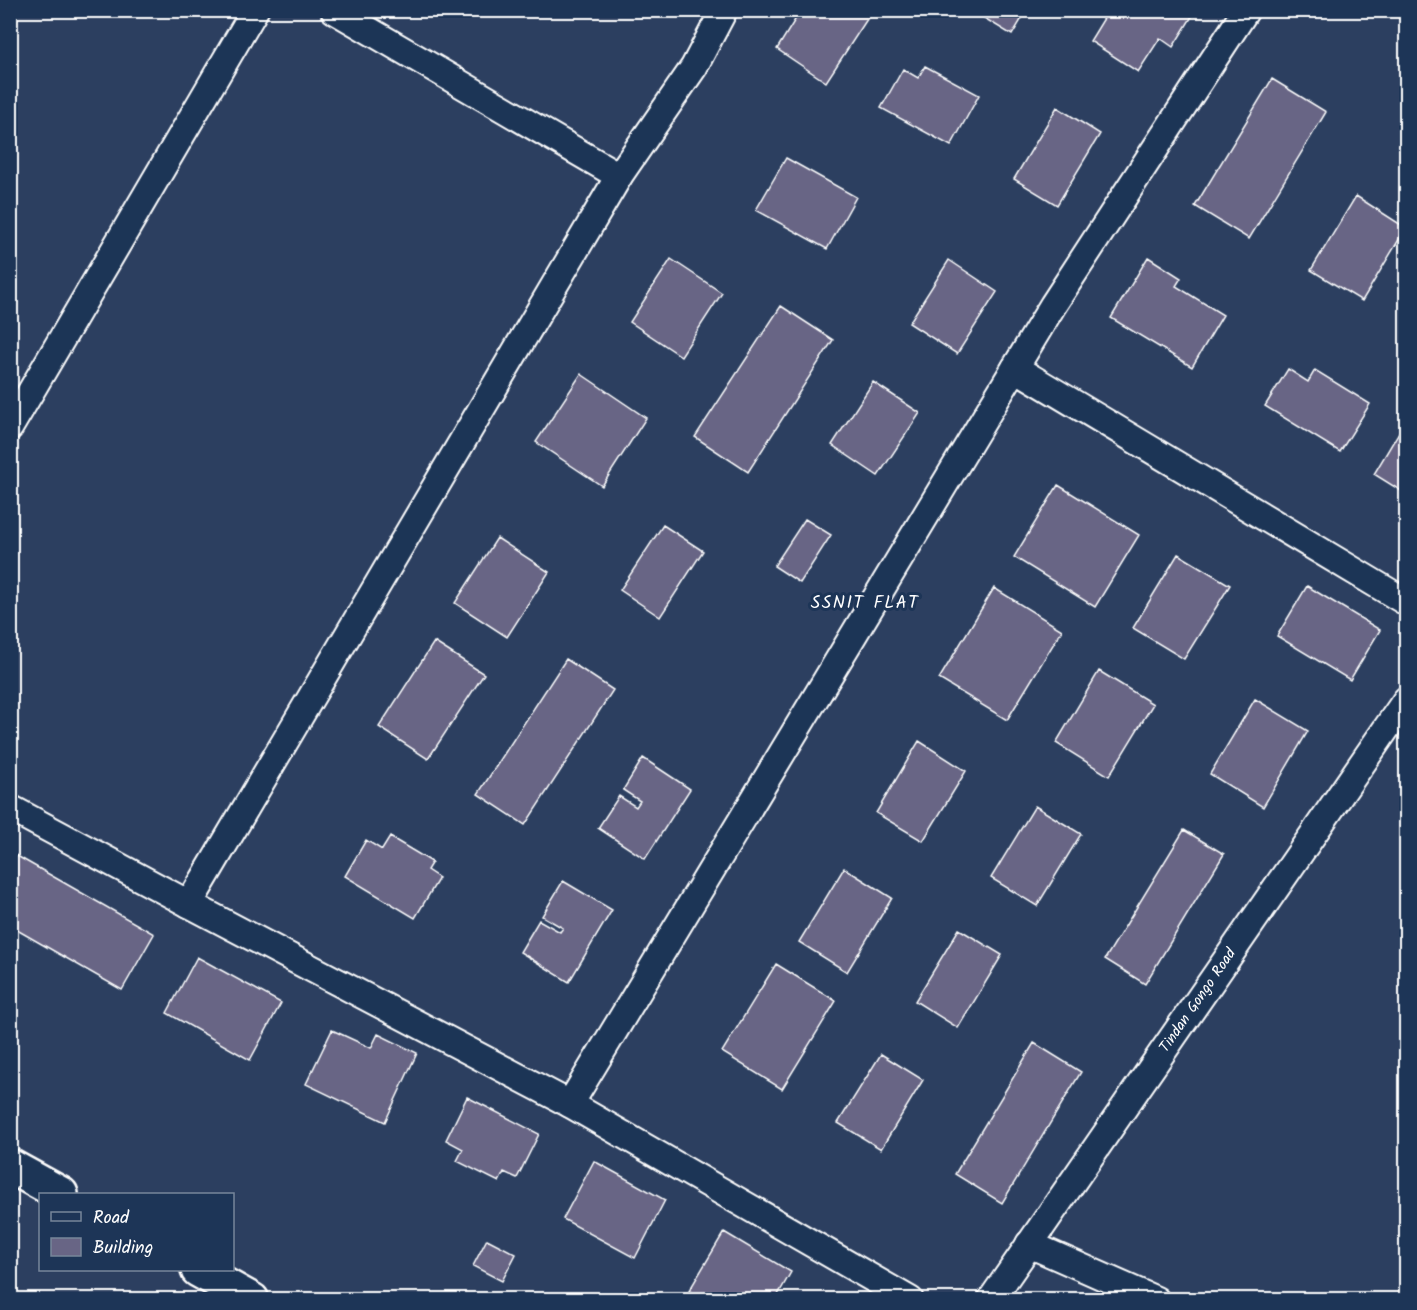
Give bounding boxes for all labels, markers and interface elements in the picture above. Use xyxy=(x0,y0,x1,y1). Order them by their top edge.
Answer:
district label: SSNIT FLAT xyxy=(811,589,919,618)
street label: Tindan Gongo Road xyxy=(1153,943,1243,1058)
legend xyxy=(39,1193,234,1271)
text: Road xyxy=(93,1204,130,1233)
text: Building xyxy=(93,1234,153,1263)

